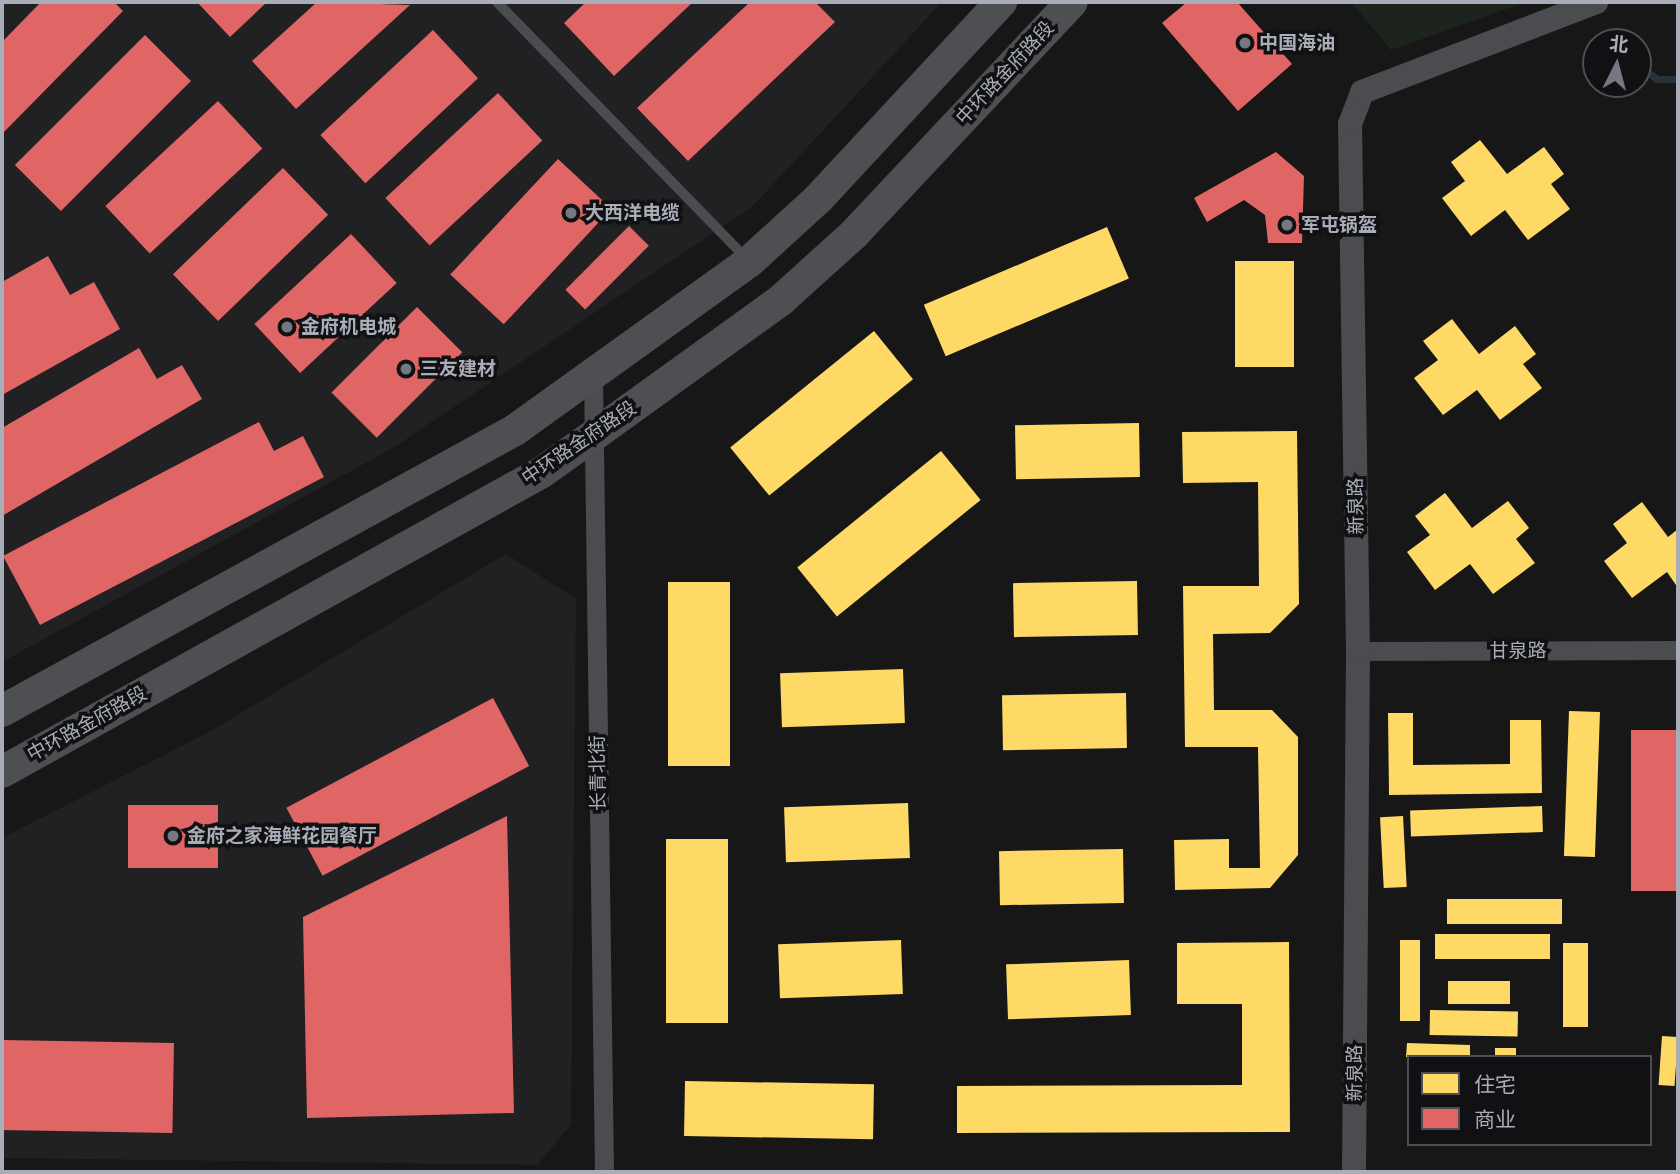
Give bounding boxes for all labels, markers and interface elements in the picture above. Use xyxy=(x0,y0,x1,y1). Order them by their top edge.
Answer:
street label: 中环路金府路段 xyxy=(951,17,1059,129)
north arrow xyxy=(1582,28,1652,98)
text: 北 xyxy=(1608,30,1630,58)
place label: 中国海油 xyxy=(1259,32,1335,54)
marker: 中国海油 xyxy=(1237,35,1253,51)
place label: 大西洋电缆 xyxy=(585,202,680,224)
marker: 大西洋电缆 xyxy=(563,205,579,221)
place label: 军屯锅盔 xyxy=(1301,214,1377,236)
marker: 军屯锅盔 xyxy=(1279,217,1295,233)
place label: 金府机电城 xyxy=(301,316,396,338)
marker: 金府机电城 xyxy=(279,319,295,335)
place label: 三友建材 xyxy=(420,358,496,380)
marker: 三友建材 xyxy=(398,361,414,377)
street label: 中环路金府路段 xyxy=(517,396,641,490)
street label: 新泉路 xyxy=(1344,477,1368,535)
street label: 甘泉路 xyxy=(1490,640,1546,662)
street label: 中环路金府路段 xyxy=(23,682,151,766)
street label: 长青北街 xyxy=(586,735,610,811)
place label: 金府之家海鲜花园餐厅 xyxy=(187,825,377,847)
marker: 金府之家海鲜花园餐厅 xyxy=(165,828,181,844)
street label: 新泉路 xyxy=(1344,1045,1366,1101)
legend xyxy=(1407,1055,1652,1146)
text: 住宅 xyxy=(1474,1070,1516,1099)
text: 商业 xyxy=(1474,1105,1516,1134)

